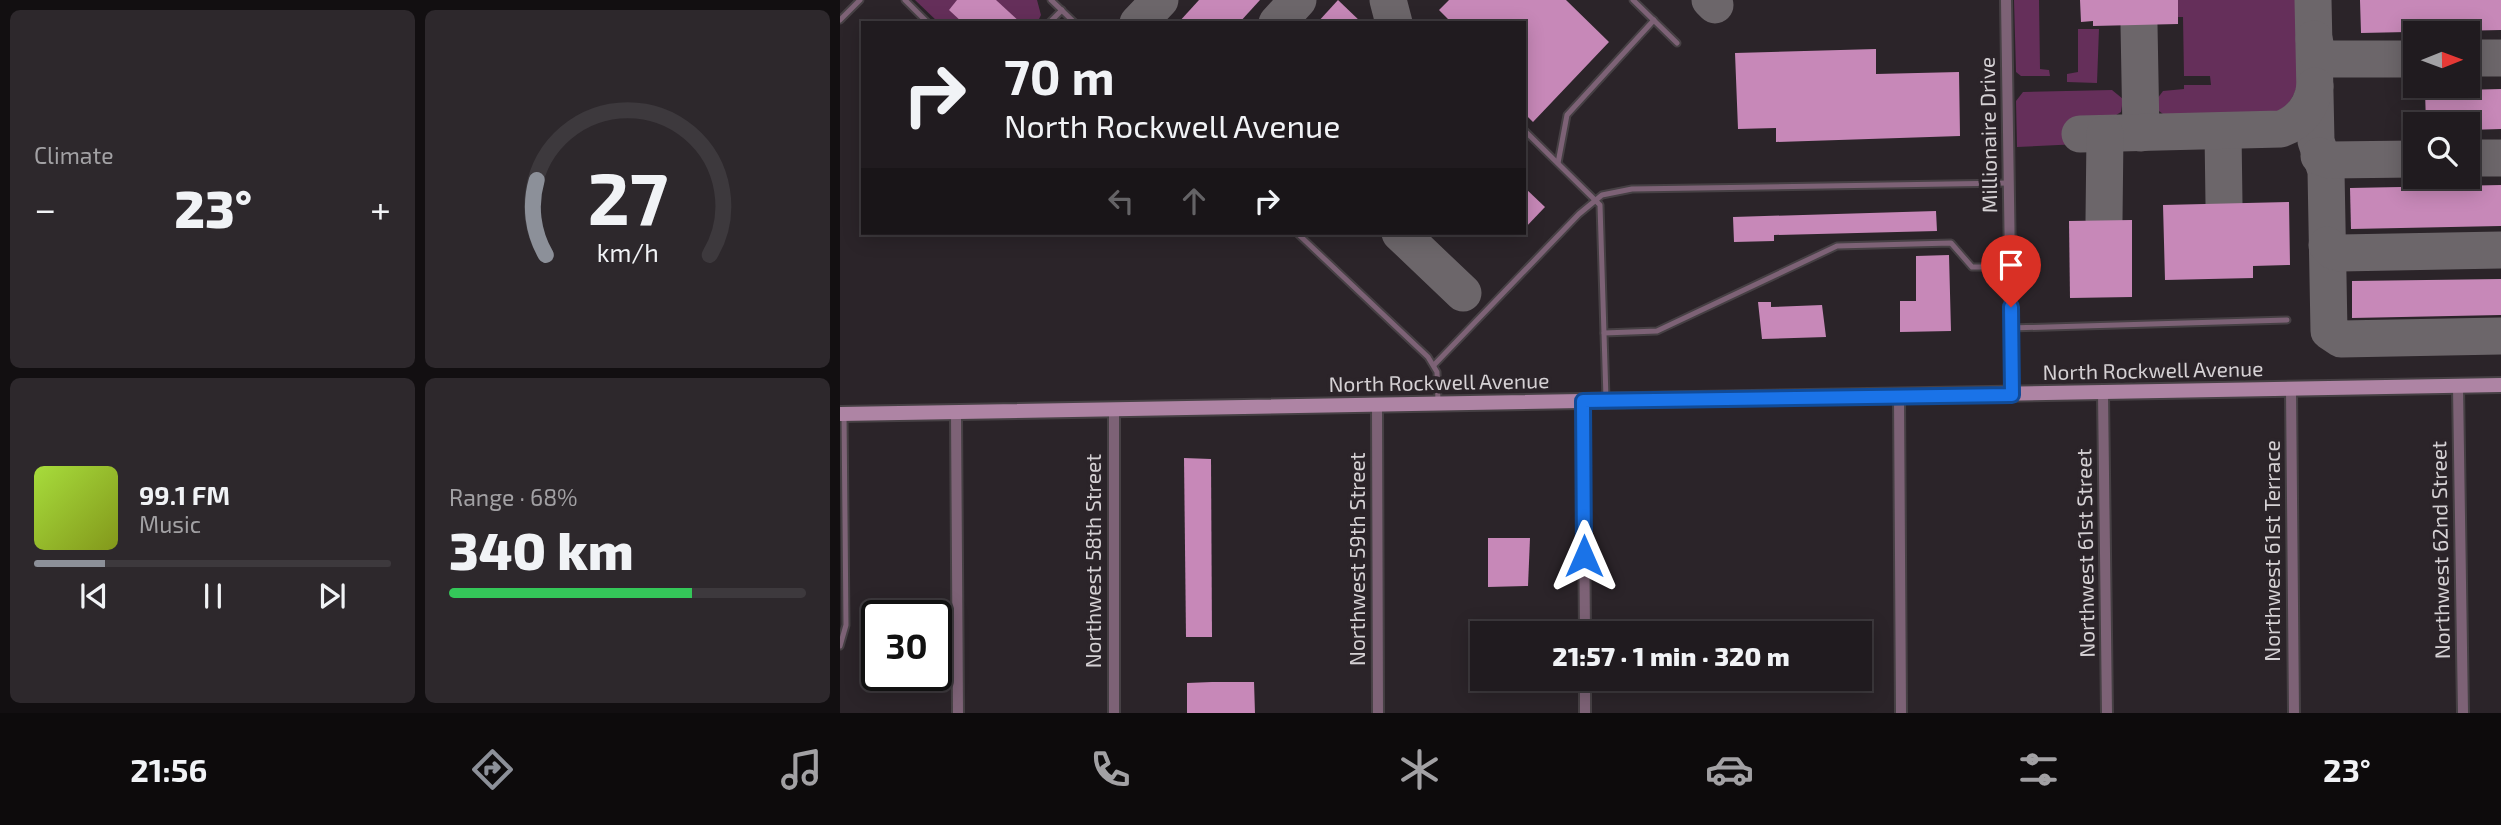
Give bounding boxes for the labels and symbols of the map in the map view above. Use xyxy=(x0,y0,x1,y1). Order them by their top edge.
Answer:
north arrow xyxy=(2403,21,2480,98)
street label: Millionaire Drive xyxy=(1974,57,2001,213)
pin xyxy=(1981,235,2041,307)
street label: North Rockwell Avenue xyxy=(2042,355,2264,384)
street label: North Rockwell Avenue xyxy=(1328,367,1550,396)
street label: Northwest 61st Terrace xyxy=(2259,440,2284,662)
street label: Northwest 62nd Street xyxy=(2425,441,2454,659)
street label: Northwest 61st Street xyxy=(2070,448,2099,658)
street label: Northwest 59th Street xyxy=(1344,452,1369,666)
street label: Northwest 58th Street xyxy=(1080,454,1105,668)
position arrow xyxy=(1547,519,1621,593)
speed limit sign: 30 xyxy=(861,600,952,691)

